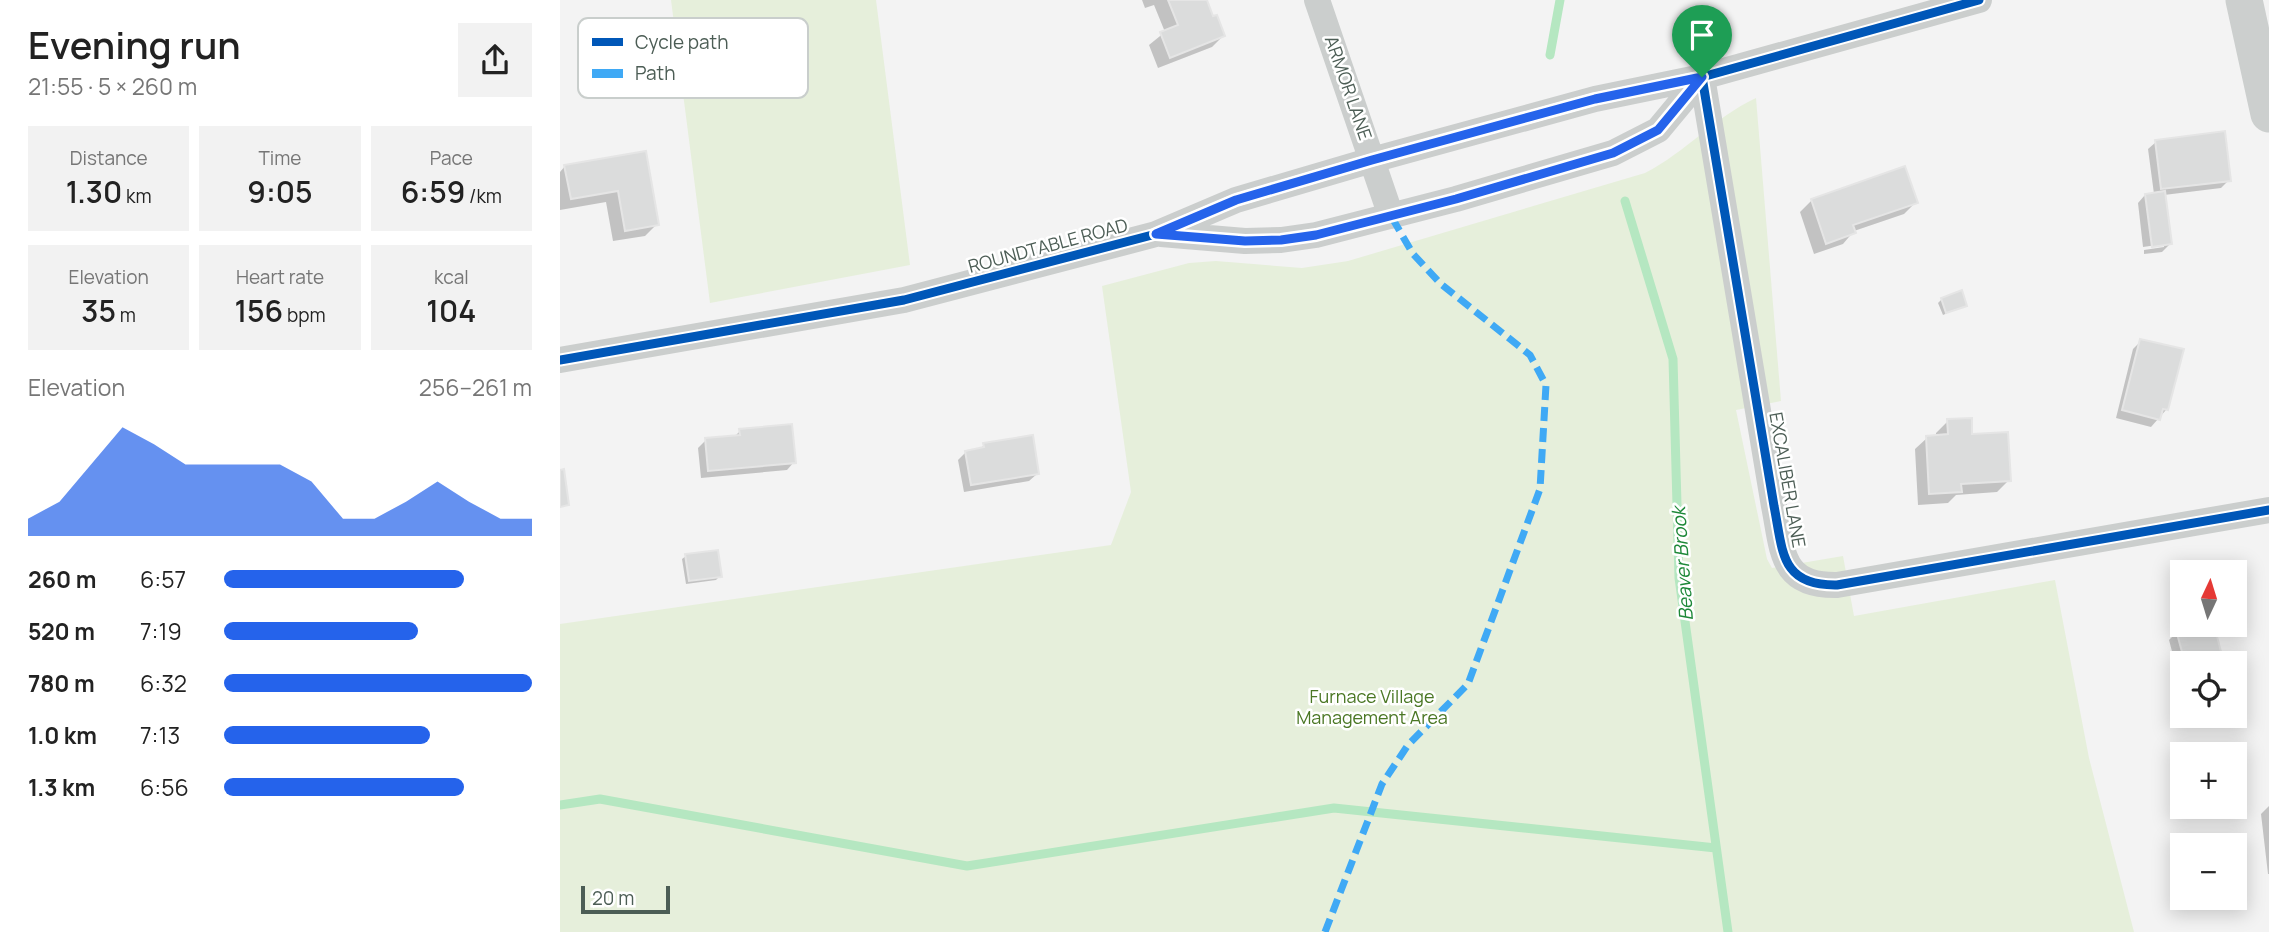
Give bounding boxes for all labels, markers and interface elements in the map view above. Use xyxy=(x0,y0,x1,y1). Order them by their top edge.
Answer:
pin xyxy=(1672,5,1732,77)
icon: arrive xyxy=(1683,16,1721,54)
text: Evening run xyxy=(28,18,241,70)
legend xyxy=(578,18,808,98)
button: share xyxy=(458,23,532,97)
text: Cycle path xyxy=(635,29,729,55)
street label: ARMOR LANE xyxy=(1320,32,1378,143)
text: Path xyxy=(635,60,675,86)
text: 21:55 · 5 × 260 m xyxy=(28,70,197,102)
text: Distance xyxy=(70,145,148,171)
text: Time xyxy=(259,145,301,171)
text: Pace xyxy=(430,145,473,171)
text: 1.30 xyxy=(66,171,122,212)
text: 9:05 xyxy=(247,171,313,212)
text: 6:59 xyxy=(401,171,465,212)
text: km xyxy=(122,183,152,209)
text: /km xyxy=(465,183,502,209)
street label: ROUNDTABLE ROAD xyxy=(965,212,1130,278)
text: Elevation xyxy=(69,264,149,290)
text: Heart rate xyxy=(236,264,324,290)
text: kcal xyxy=(434,264,469,290)
text: 35 xyxy=(81,290,116,331)
text: 156 xyxy=(234,290,283,331)
text: 104 xyxy=(426,290,476,331)
text: m xyxy=(116,302,136,328)
text: bpm xyxy=(283,302,326,328)
text: Elevation xyxy=(28,371,125,403)
text: 256–261 m xyxy=(419,371,532,403)
street label: EXCALIBER LANE xyxy=(1764,410,1812,550)
water label: Beaver Brook xyxy=(1665,504,1699,622)
north arrow xyxy=(2170,560,2247,637)
map controls xyxy=(2170,560,2247,910)
text: 260 m xyxy=(28,563,96,595)
text: 6:57 xyxy=(140,563,186,595)
text: 520 m xyxy=(28,615,95,647)
text: 7:19 xyxy=(140,615,182,647)
button: locate xyxy=(2170,651,2247,728)
text: 780 m xyxy=(28,667,95,699)
text: 6:32 xyxy=(140,667,187,699)
park label: Furnace Village Management Area xyxy=(1296,684,1448,729)
text: 1.0 km xyxy=(28,719,97,751)
text: 7:13 xyxy=(140,719,180,751)
button: + xyxy=(2170,742,2247,819)
text: 1.3 km xyxy=(28,771,95,803)
text: 6:56 xyxy=(140,771,189,803)
button: − xyxy=(2170,833,2247,910)
scale bar xyxy=(581,883,670,915)
text: 20 m xyxy=(592,885,634,911)

